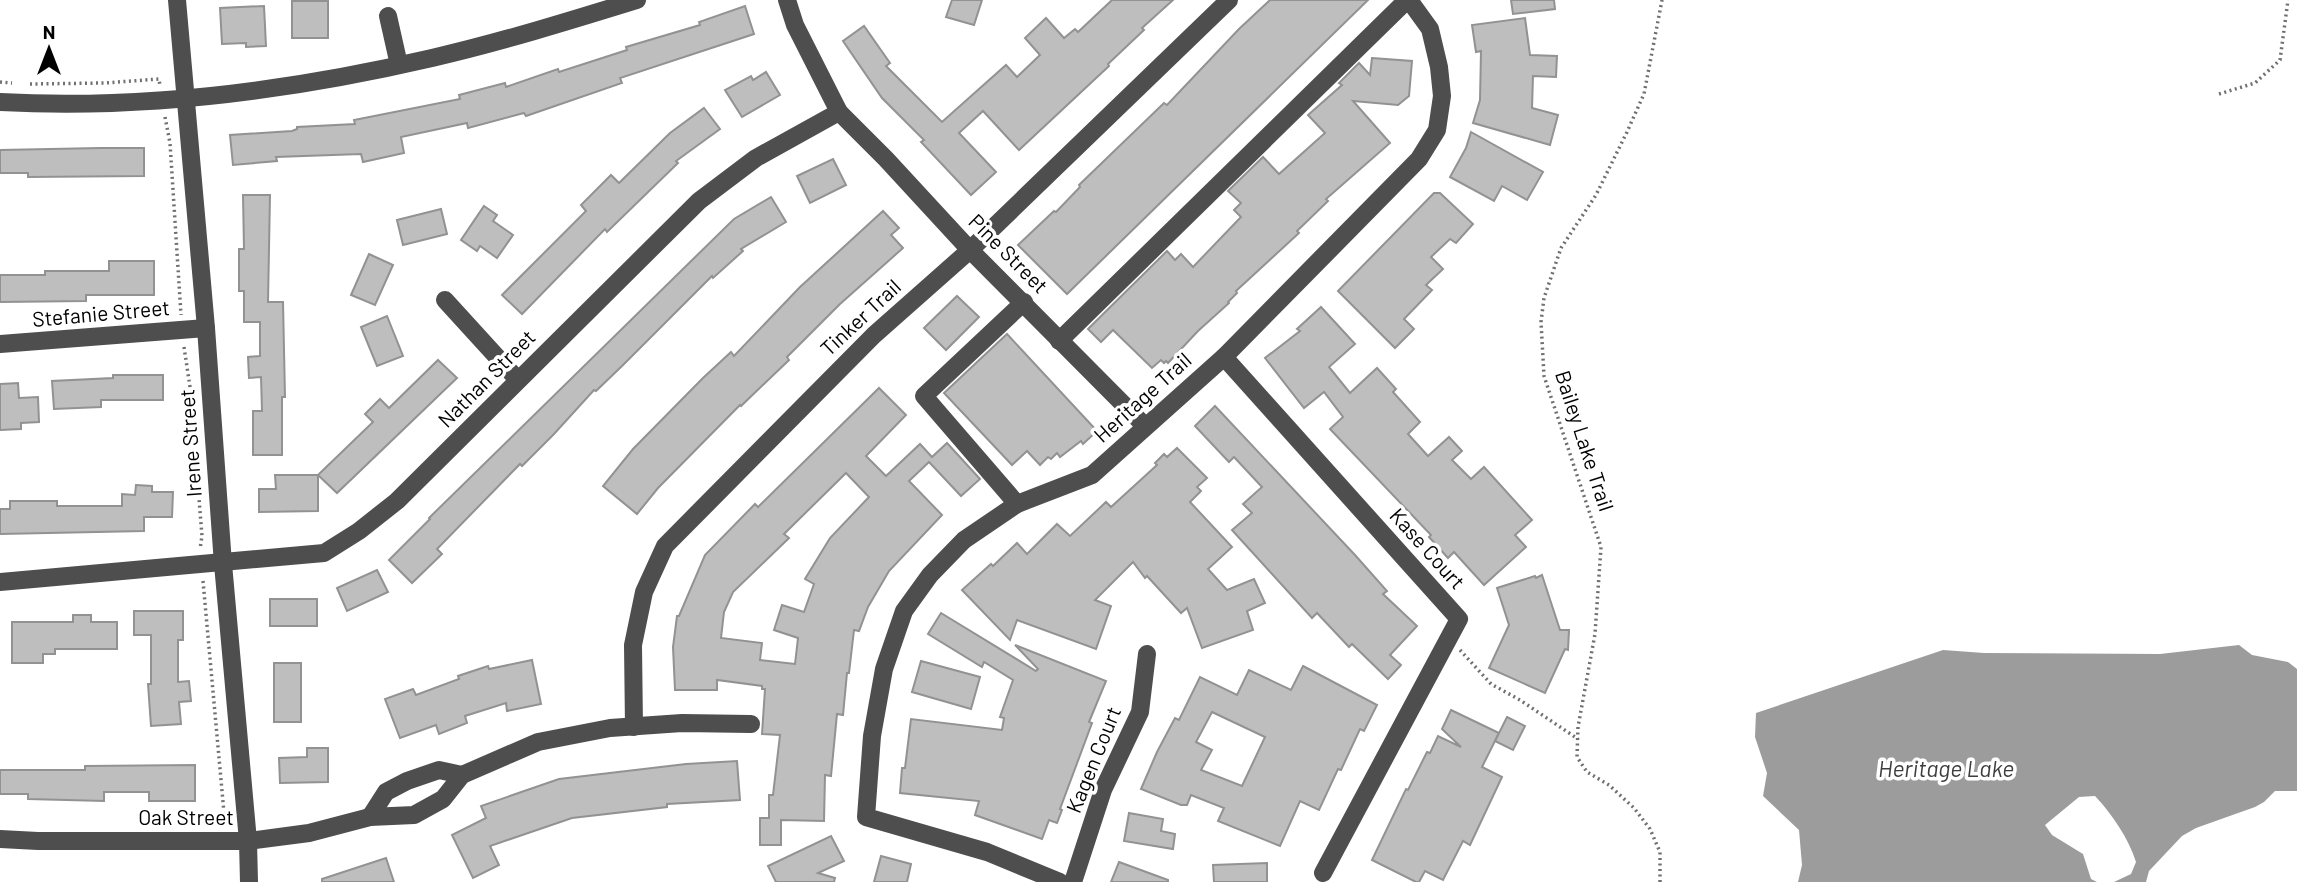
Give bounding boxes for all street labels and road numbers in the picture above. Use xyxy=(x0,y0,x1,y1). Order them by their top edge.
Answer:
street label: Pine Street xyxy=(964,208,1054,298)
street label: Tinker Trail xyxy=(815,273,905,360)
street label: Stefanie Street xyxy=(31,294,171,331)
street label: Nathan Street xyxy=(432,324,540,432)
street label: Heritage Trail xyxy=(1088,347,1196,447)
street label: Bailey Lake Trail xyxy=(1551,367,1620,514)
street label: Irene Street xyxy=(173,388,206,498)
street label: Kase Court xyxy=(1385,502,1471,594)
street label: Kagen Court xyxy=(1060,703,1125,816)
street label: Oak Street xyxy=(138,804,234,829)

